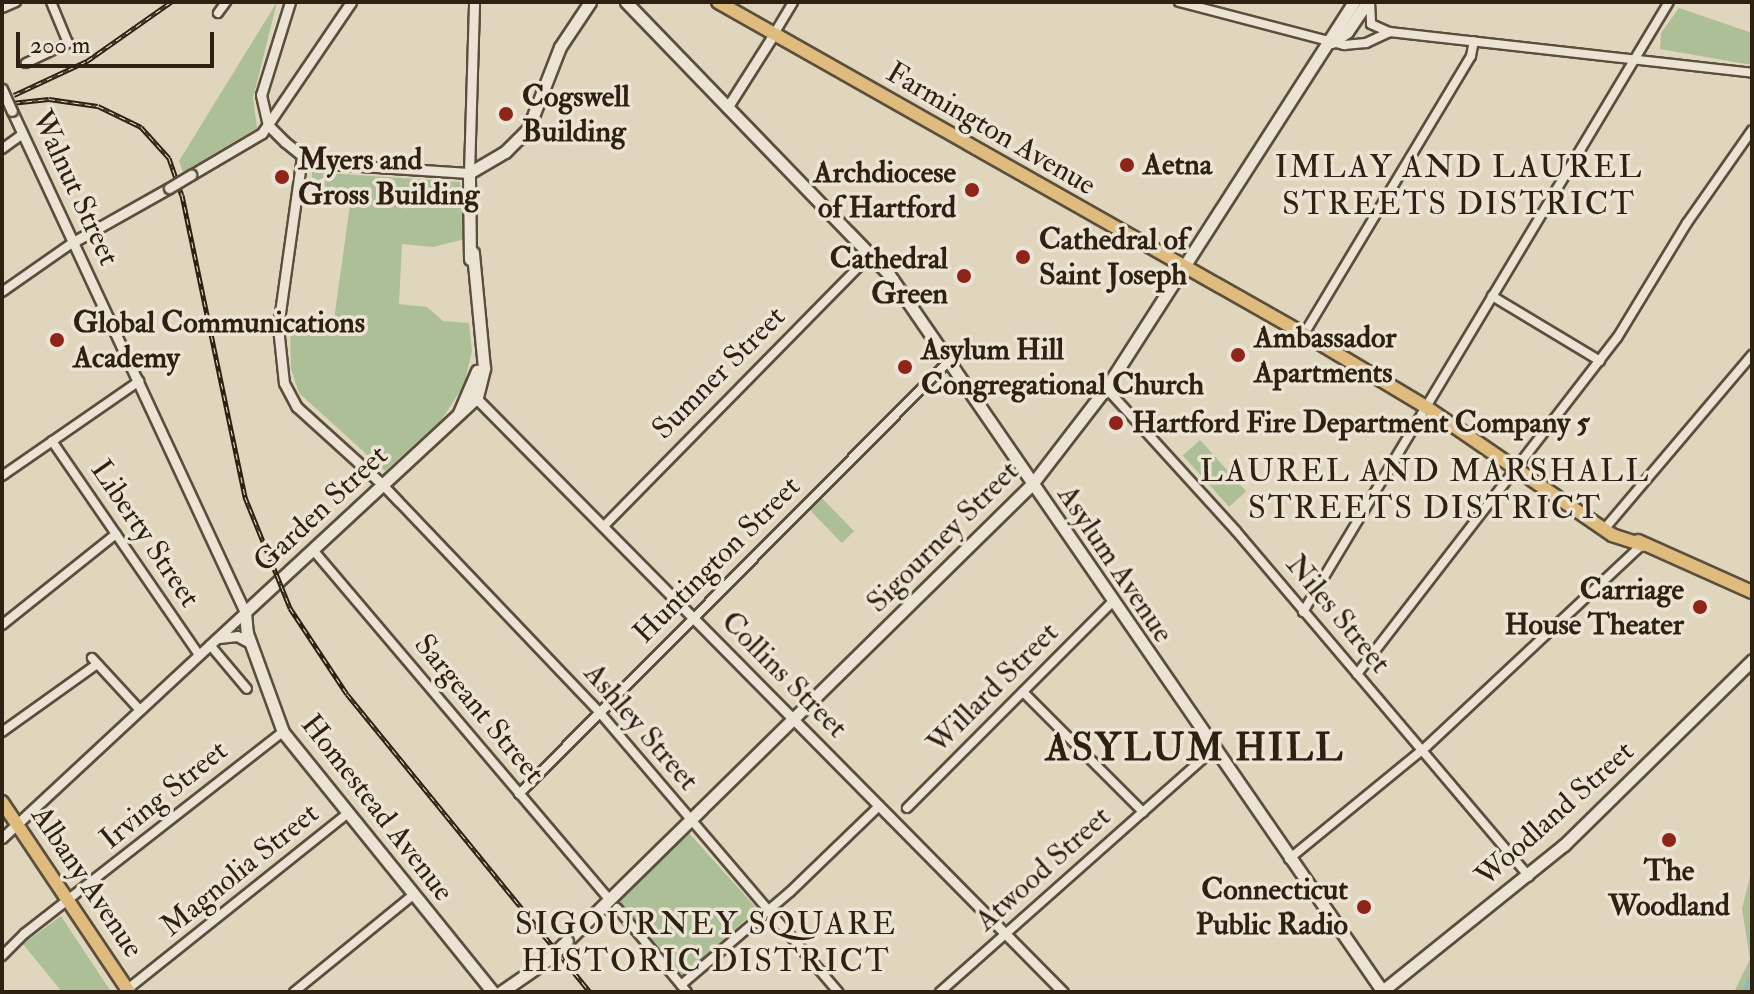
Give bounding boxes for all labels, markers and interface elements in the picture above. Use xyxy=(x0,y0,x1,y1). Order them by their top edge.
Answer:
scale bar xyxy=(20,16,218,66)
text: 200 m xyxy=(30,30,90,61)
street label: Farmington Avenue xyxy=(880,54,1102,204)
place label: Cogswell Building xyxy=(522,79,630,150)
street label: Walnut Street xyxy=(23,105,127,271)
marker: Cogswell Building xyxy=(497,105,515,123)
place label: Myers and Gross Building xyxy=(298,142,479,212)
place label: Aetna xyxy=(1143,147,1212,183)
district label: IMLAY AND LAUREL STREETS DISTRICT xyxy=(1275,149,1643,224)
place label: Archdiocese of Hartford xyxy=(814,155,956,226)
marker: Aetna xyxy=(1118,156,1136,174)
marker: Myers and Gross Building xyxy=(273,168,291,186)
marker: Archdiocese of Hartford xyxy=(963,181,981,199)
place label: Cathedral of Saint Joseph xyxy=(1039,222,1188,292)
place label: Cathedral Green xyxy=(830,241,948,312)
marker: Cathedral of Saint Joseph xyxy=(1014,248,1032,266)
marker: Cathedral Green xyxy=(955,267,973,285)
street label: Sumner Street xyxy=(645,299,793,447)
place label: Global Communications Academy xyxy=(73,305,365,376)
place label: Ambassador Apartments xyxy=(1254,320,1397,390)
marker: Global Communications Academy xyxy=(48,331,66,349)
place label: Asylum Hill Congregational Church xyxy=(921,332,1204,402)
marker: Ambassador Apartments xyxy=(1229,346,1247,364)
marker: Asylum Hill Congregational Church xyxy=(896,358,914,376)
place label: Hartford Fire Department Company 5 xyxy=(1132,405,1590,441)
marker: Hartford Fire Department Company 5 xyxy=(1107,414,1125,432)
street label: Garden Street xyxy=(247,438,395,580)
street label: Sigourney Street xyxy=(859,453,1027,621)
district label: LAUREL AND MARSHALL STREETS DISTRICT xyxy=(1200,453,1650,528)
street label: Liberty Street xyxy=(83,454,207,614)
street label: Huntington Street xyxy=(626,469,808,651)
street label: Asylum Avenue xyxy=(1049,479,1181,649)
street label: Niles Street xyxy=(1278,547,1398,681)
place label: Carriage House Theater xyxy=(1504,572,1684,642)
marker: Carriage House Theater xyxy=(1691,598,1709,616)
street label: Collins Street xyxy=(713,604,855,746)
street label: Willard Street xyxy=(920,615,1066,761)
street label: Sargeant Street xyxy=(406,627,552,791)
street label: Ashley Street xyxy=(576,656,706,798)
street label: Homestead Avenue xyxy=(293,707,461,909)
district label: ASYLUM HILL xyxy=(1046,726,1344,772)
street label: Irving Street xyxy=(93,733,235,857)
street label: Woodland Street xyxy=(1469,734,1641,894)
street label: Magnolia Street xyxy=(154,796,326,944)
street label: Albany Avenue xyxy=(23,799,151,965)
street label: Atwood Street xyxy=(968,799,1118,939)
marker: The Woodland xyxy=(1660,831,1678,849)
place label: The Woodland xyxy=(1608,853,1730,924)
place label: Connecticut Public Radio xyxy=(1196,872,1348,942)
marker: Connecticut Public Radio xyxy=(1355,898,1373,916)
district label: SIGOURNEY SQUARE HISTORIC DISTRICT xyxy=(515,906,897,981)

